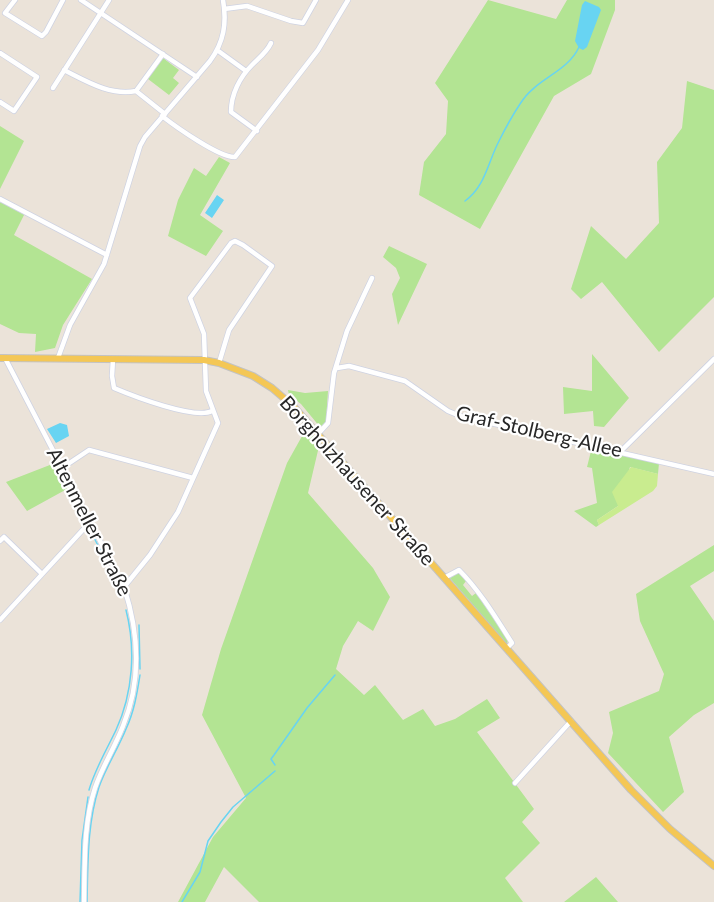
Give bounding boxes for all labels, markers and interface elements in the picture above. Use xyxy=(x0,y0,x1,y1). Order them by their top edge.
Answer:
street label: Borgholzhausener Straße xyxy=(274,391,440,571)
street label: Graf-Stolberg-Allee xyxy=(454,401,624,463)
street label: Altenmeller Straße xyxy=(41,444,137,600)

